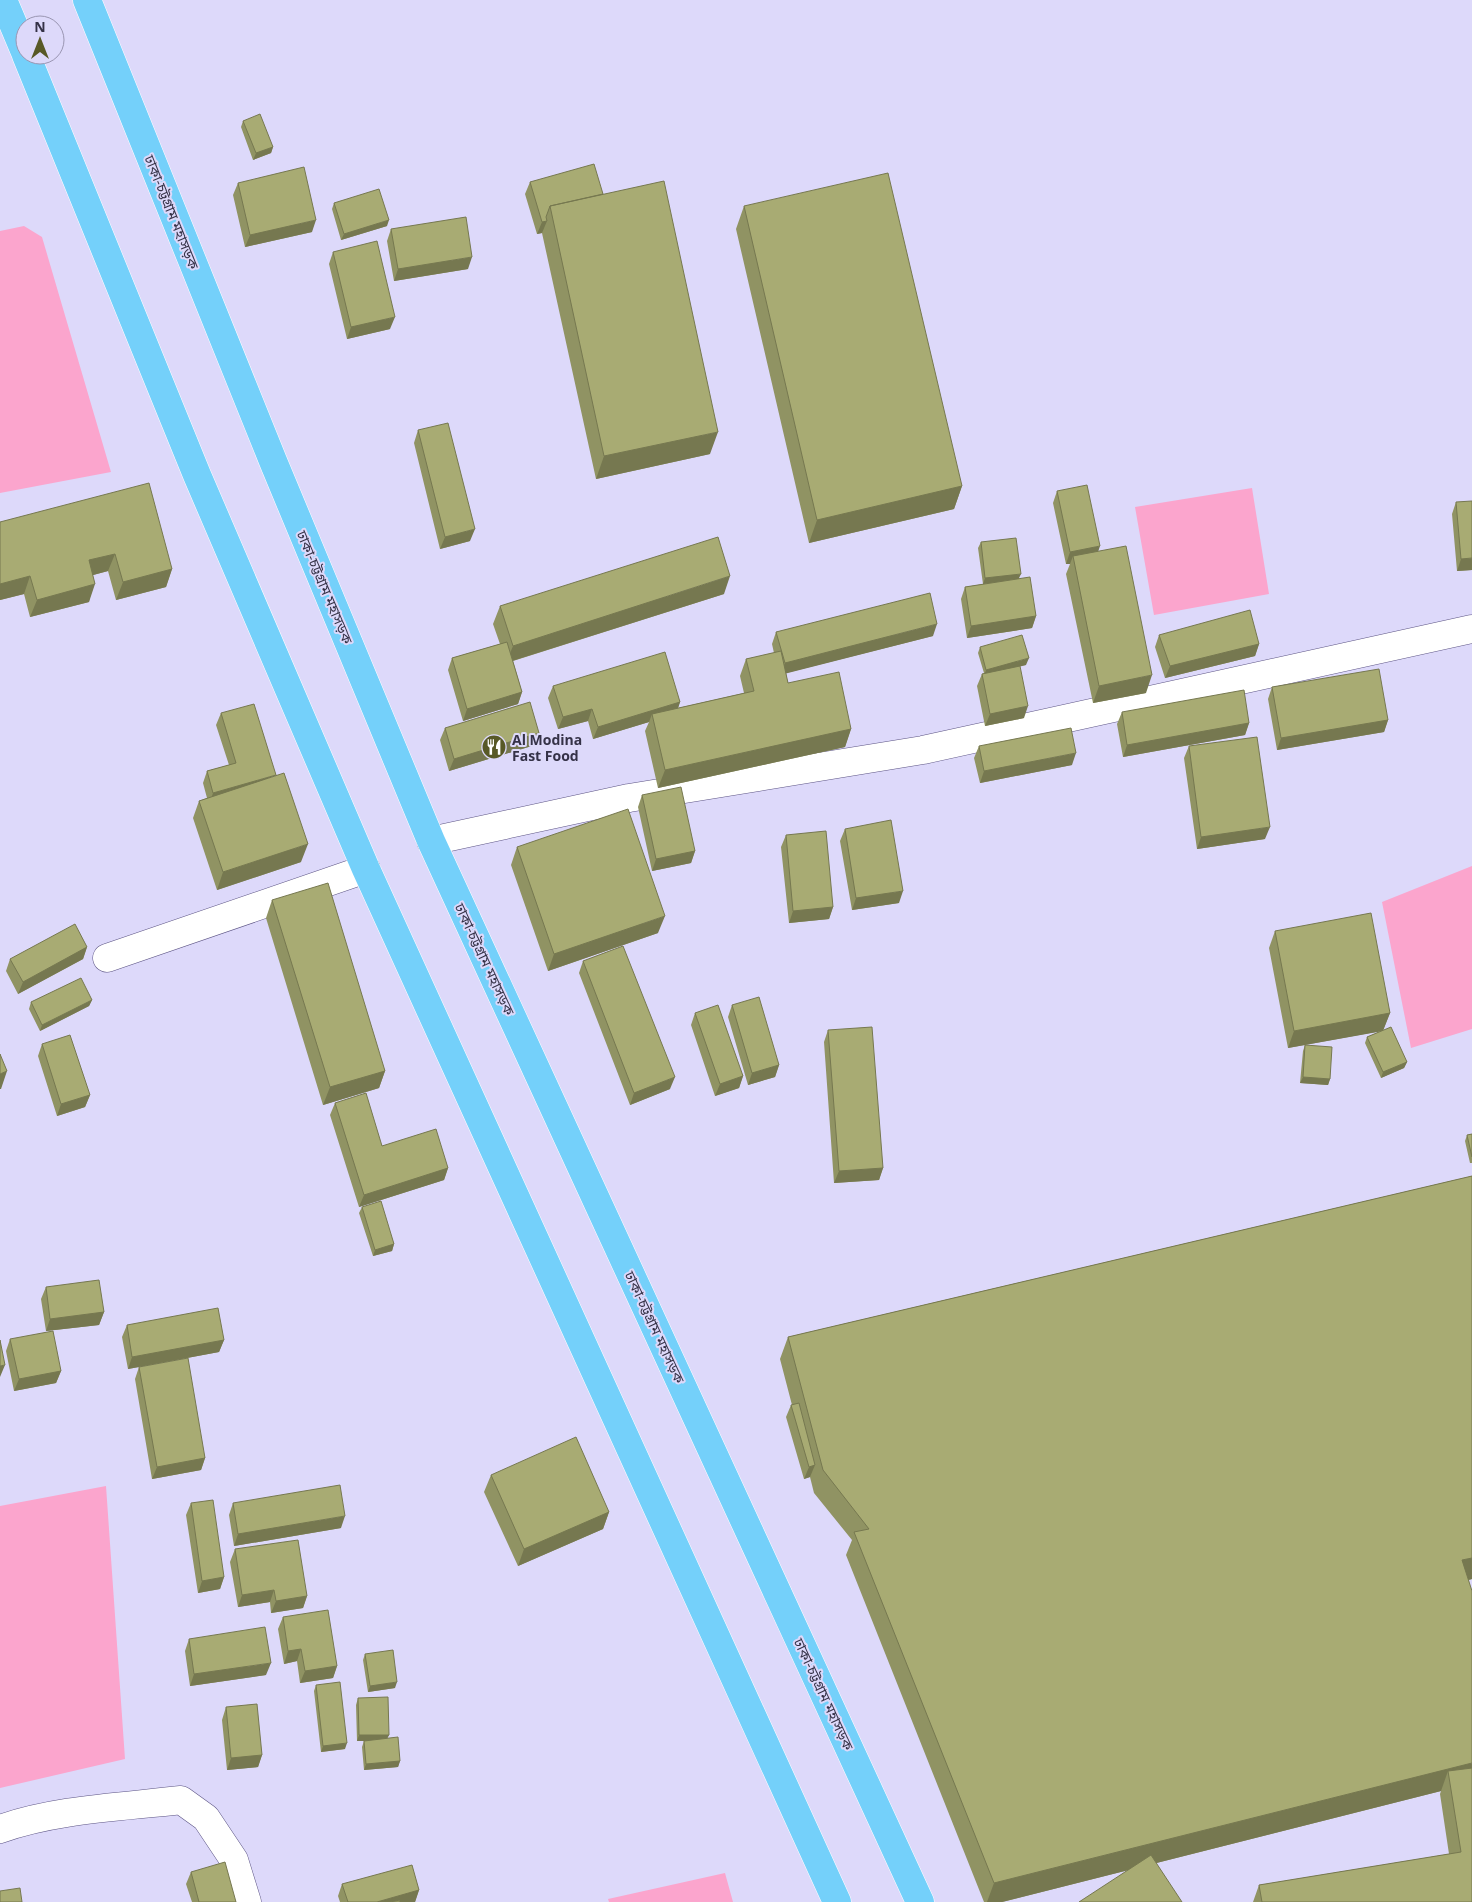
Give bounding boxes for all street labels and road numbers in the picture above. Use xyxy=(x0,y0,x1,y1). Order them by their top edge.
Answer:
street label: ঢাকা-চট্টগ্রাম মহাসড়ক xyxy=(140,151,204,273)
street label: ঢাকা-চট্টগ্রাম মহাসড়ক xyxy=(292,526,358,647)
street label: ঢাকা-চট্টগ্রাম মহাসড়ক xyxy=(450,899,520,1019)
street label: ঢাকা-চট্টগ্রাম মহাসড়ক xyxy=(620,1267,690,1387)
street label: ঢাকা-চট্টগ্রাম মহাসড়ক xyxy=(789,1634,859,1754)

